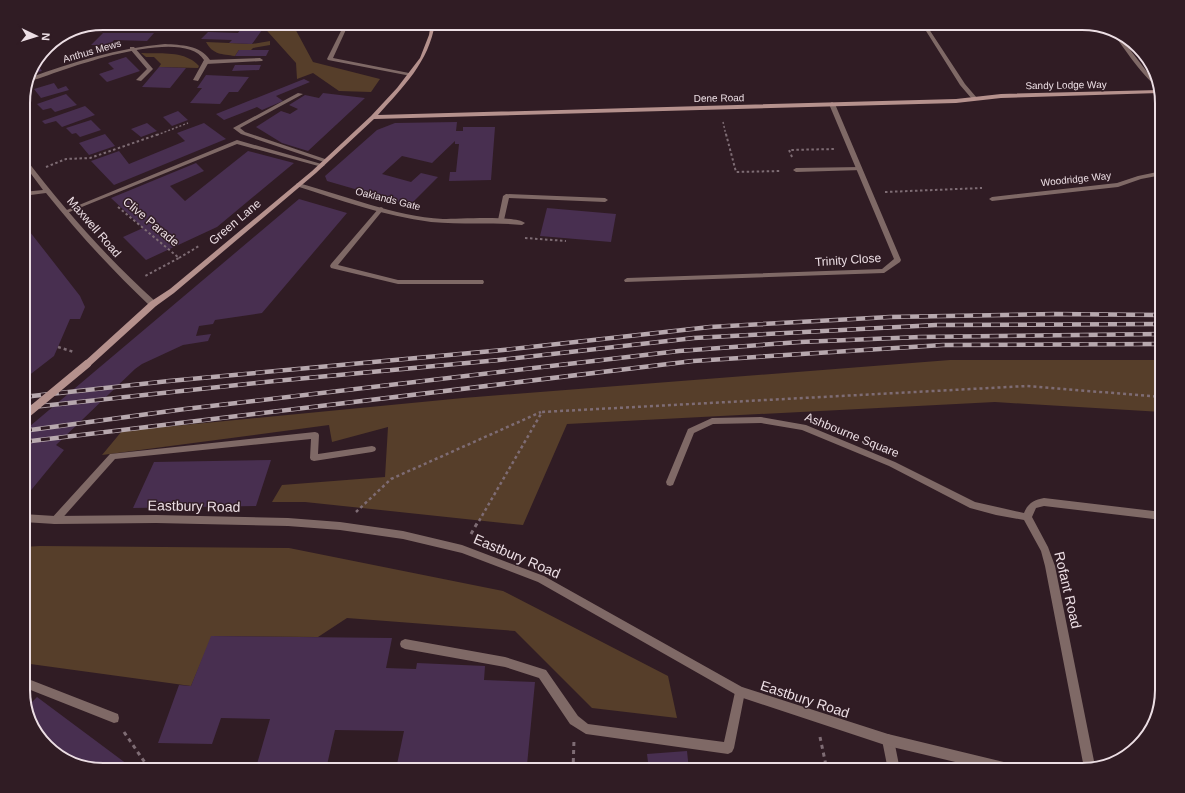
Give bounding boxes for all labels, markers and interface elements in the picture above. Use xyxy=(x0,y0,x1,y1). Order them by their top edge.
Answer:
north arrow xyxy=(16,16,56,56)
text: N xyxy=(40,32,52,41)
street label: Anthus Mews xyxy=(62,37,122,65)
street label: Sandy Lodge Way xyxy=(1025,79,1107,91)
street label: Dene Road xyxy=(694,92,744,104)
street label: Woodridge Way xyxy=(1040,170,1112,188)
street label: Oaklands Gate xyxy=(354,186,422,213)
street label: Maxwell Road xyxy=(64,194,124,260)
street label: Clive Parade xyxy=(120,195,182,250)
street label: Green Lane xyxy=(206,196,264,248)
street label: Trinity Close xyxy=(814,251,882,269)
street label: Ashbourne Square xyxy=(803,410,901,460)
street label: Eastbury Road xyxy=(148,497,240,515)
street label: Eastbury Road xyxy=(471,531,563,581)
street label: Rofant Road xyxy=(1051,550,1085,630)
street label: Eastbury Road xyxy=(758,677,852,721)

